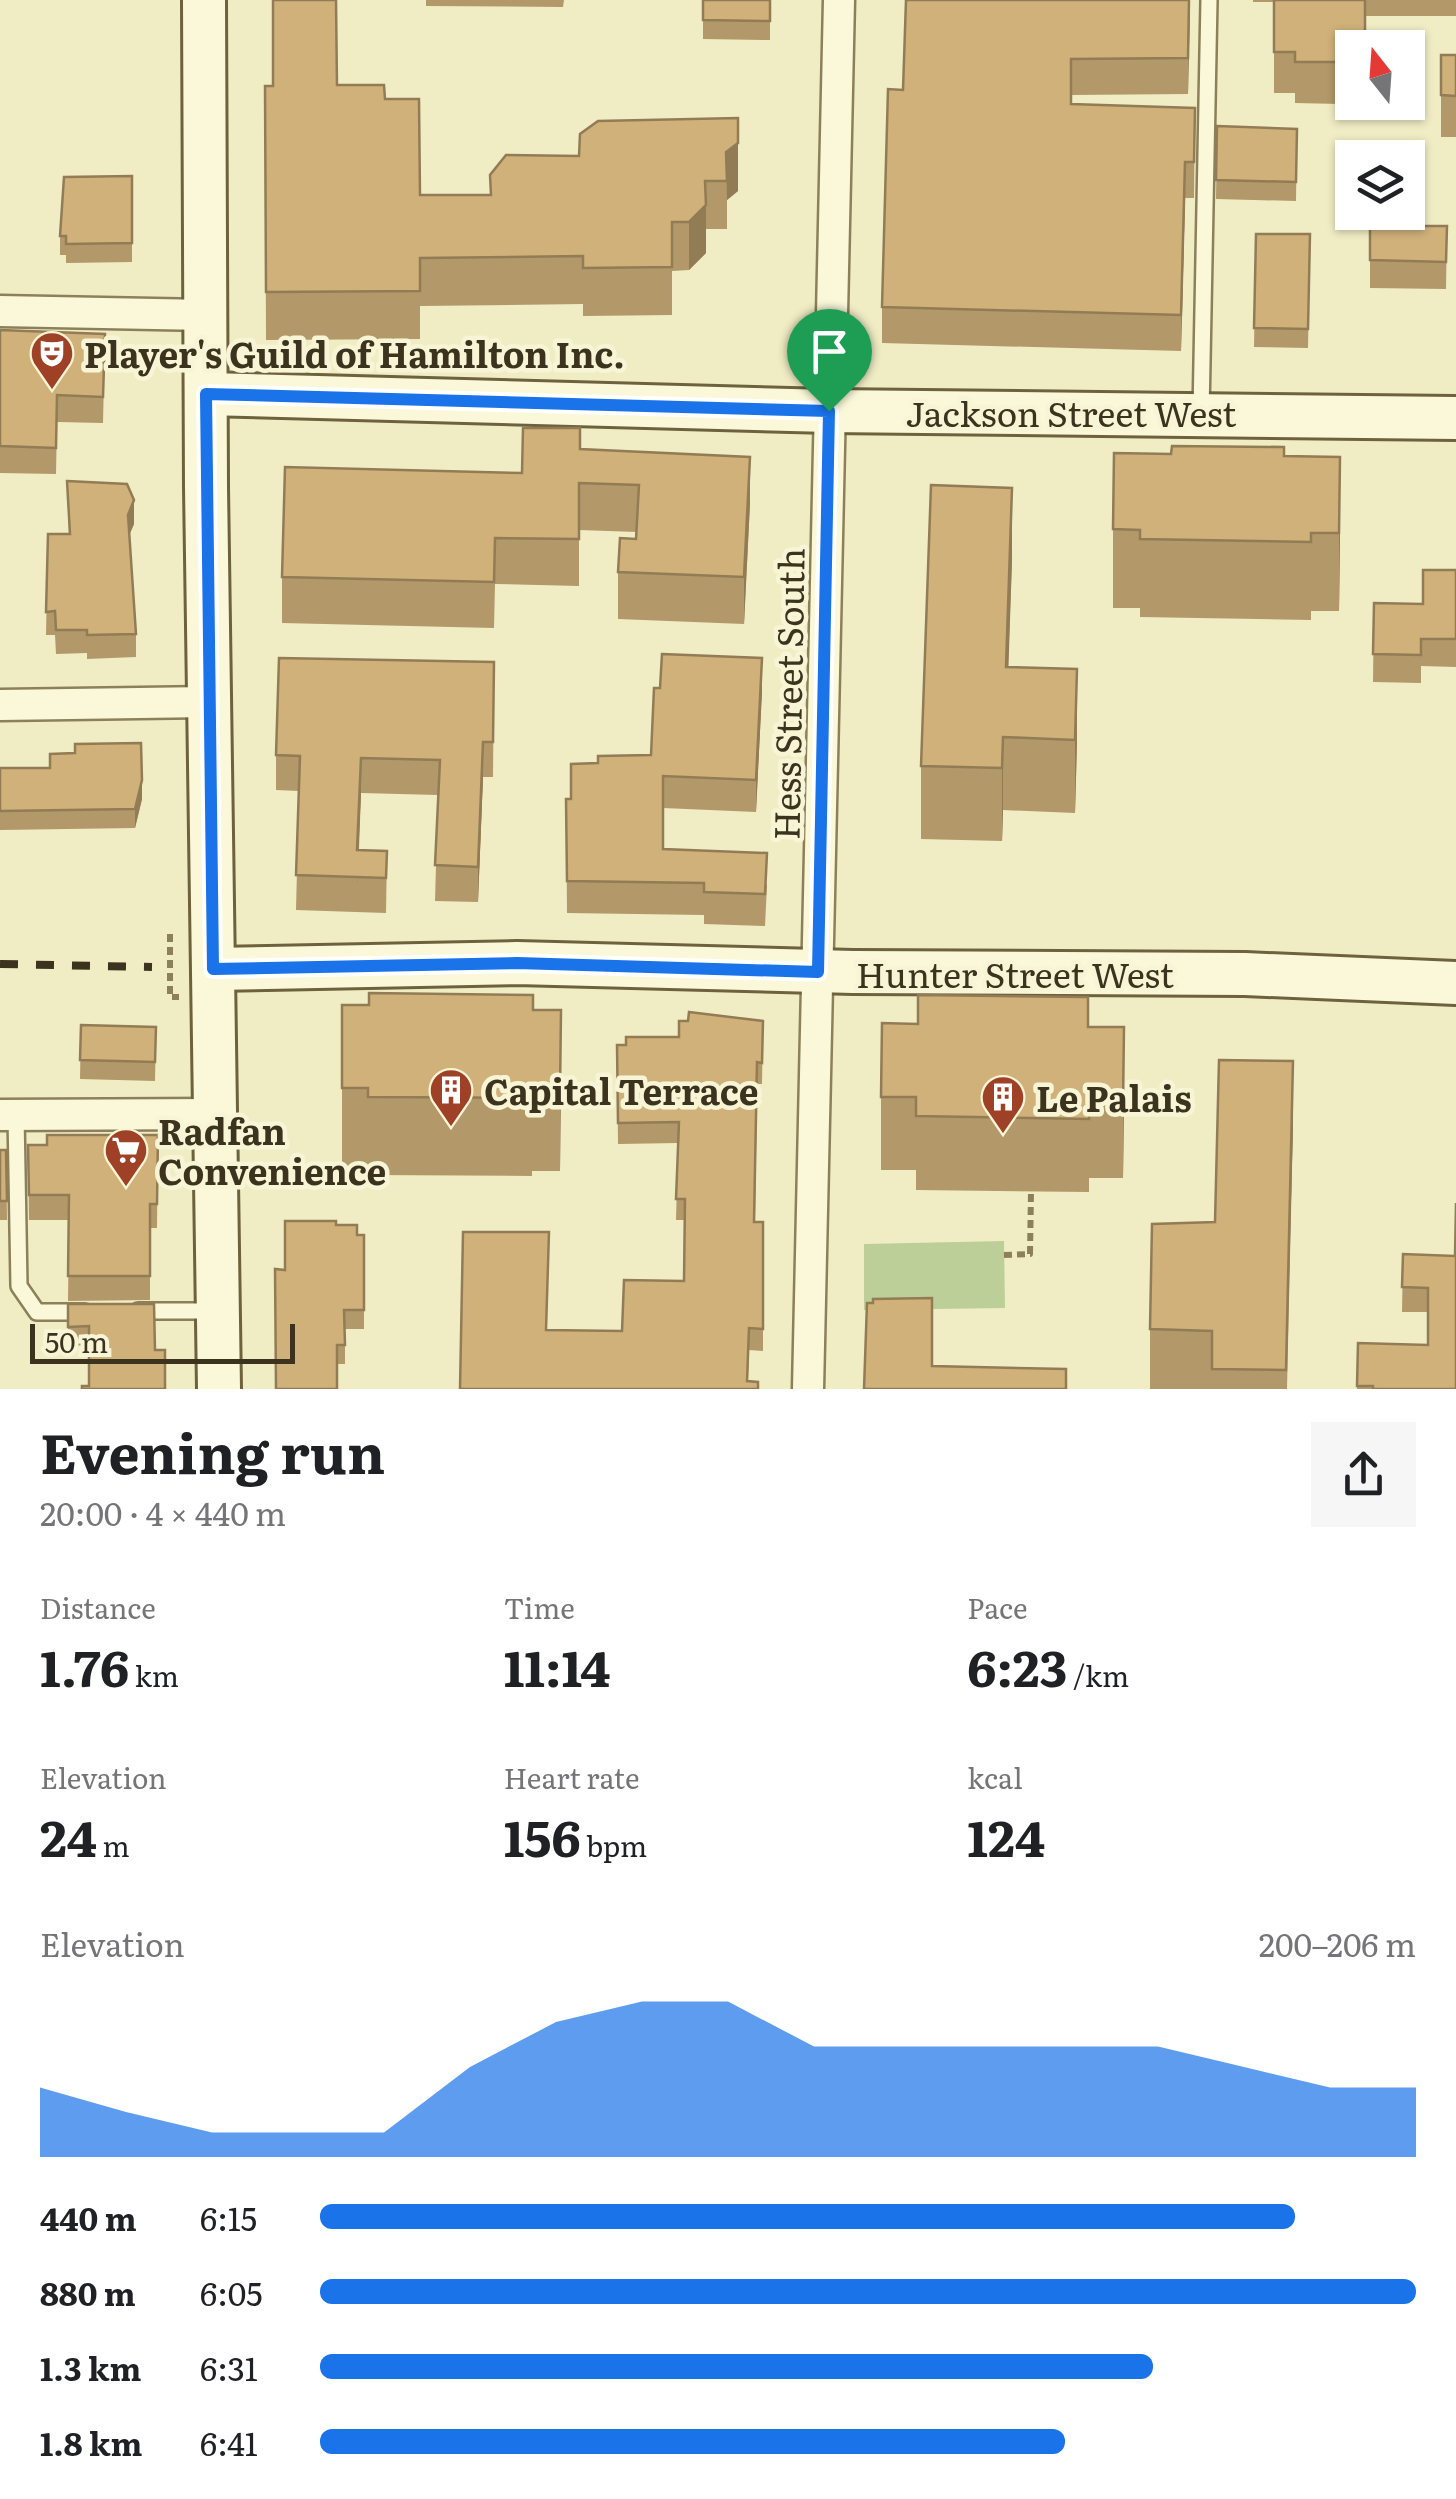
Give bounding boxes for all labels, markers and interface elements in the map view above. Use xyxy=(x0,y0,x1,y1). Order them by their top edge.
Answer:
north arrow xyxy=(1335,30,1425,120)
map controls xyxy=(1335,30,1425,230)
button: layers xyxy=(1335,140,1425,230)
pin xyxy=(787,309,872,412)
icon: arrive xyxy=(802,324,857,379)
place label: Player's Guild of Hamilton Inc. xyxy=(84,327,625,379)
theatre icon: Player's Guild of Hamilton Inc. xyxy=(29,330,75,391)
street label: Jackson Street West xyxy=(906,386,1236,438)
street label: Hess Street South xyxy=(758,547,816,841)
street label: Hunter Street West xyxy=(856,947,1174,999)
place label: Capital Terrace xyxy=(484,1064,759,1116)
building icon: Capital Terrace xyxy=(428,1067,474,1128)
place label: Le Palais xyxy=(1036,1071,1192,1123)
building icon: Le Palais xyxy=(980,1074,1026,1135)
place label: Radfan Convenience xyxy=(158,1104,386,1196)
supermarket icon: Radfan Convenience xyxy=(103,1127,149,1188)
scale bar xyxy=(30,1319,295,1364)
text: 50 m xyxy=(45,1320,108,1362)
text: Evening run xyxy=(40,1409,385,1491)
button: share xyxy=(1311,1422,1416,1527)
text: 20:00 · 4 × 440 m xyxy=(40,1488,286,1536)
text: Distance xyxy=(40,1586,156,1628)
text: Time xyxy=(504,1586,575,1628)
text: Pace xyxy=(967,1586,1027,1628)
text: 1.76 xyxy=(40,1628,129,1702)
text: 11:14 xyxy=(504,1628,610,1702)
text: 6:23 xyxy=(967,1628,1067,1702)
text: km xyxy=(129,1654,179,1696)
text: /km xyxy=(1067,1654,1129,1696)
text: Elevation xyxy=(40,1756,167,1798)
text: Heart rate xyxy=(504,1756,640,1798)
text: kcal xyxy=(967,1756,1023,1798)
text: 24 xyxy=(40,1798,97,1872)
text: 156 xyxy=(504,1798,581,1872)
text: 124 xyxy=(967,1798,1045,1872)
text: m xyxy=(97,1824,130,1866)
text: bpm xyxy=(581,1824,647,1866)
text: Elevation xyxy=(40,1919,185,1967)
text: 200–206 m xyxy=(1259,1919,1416,1967)
text: 440 m xyxy=(40,2193,137,2241)
text: 6:15 xyxy=(200,2193,257,2241)
text: 880 m xyxy=(40,2268,136,2316)
text: 6:05 xyxy=(200,2268,263,2316)
text: 1.3 km xyxy=(40,2343,141,2391)
text: 6:31 xyxy=(200,2343,258,2391)
text: 1.8 km xyxy=(40,2418,142,2466)
text: 6:41 xyxy=(200,2418,258,2466)

